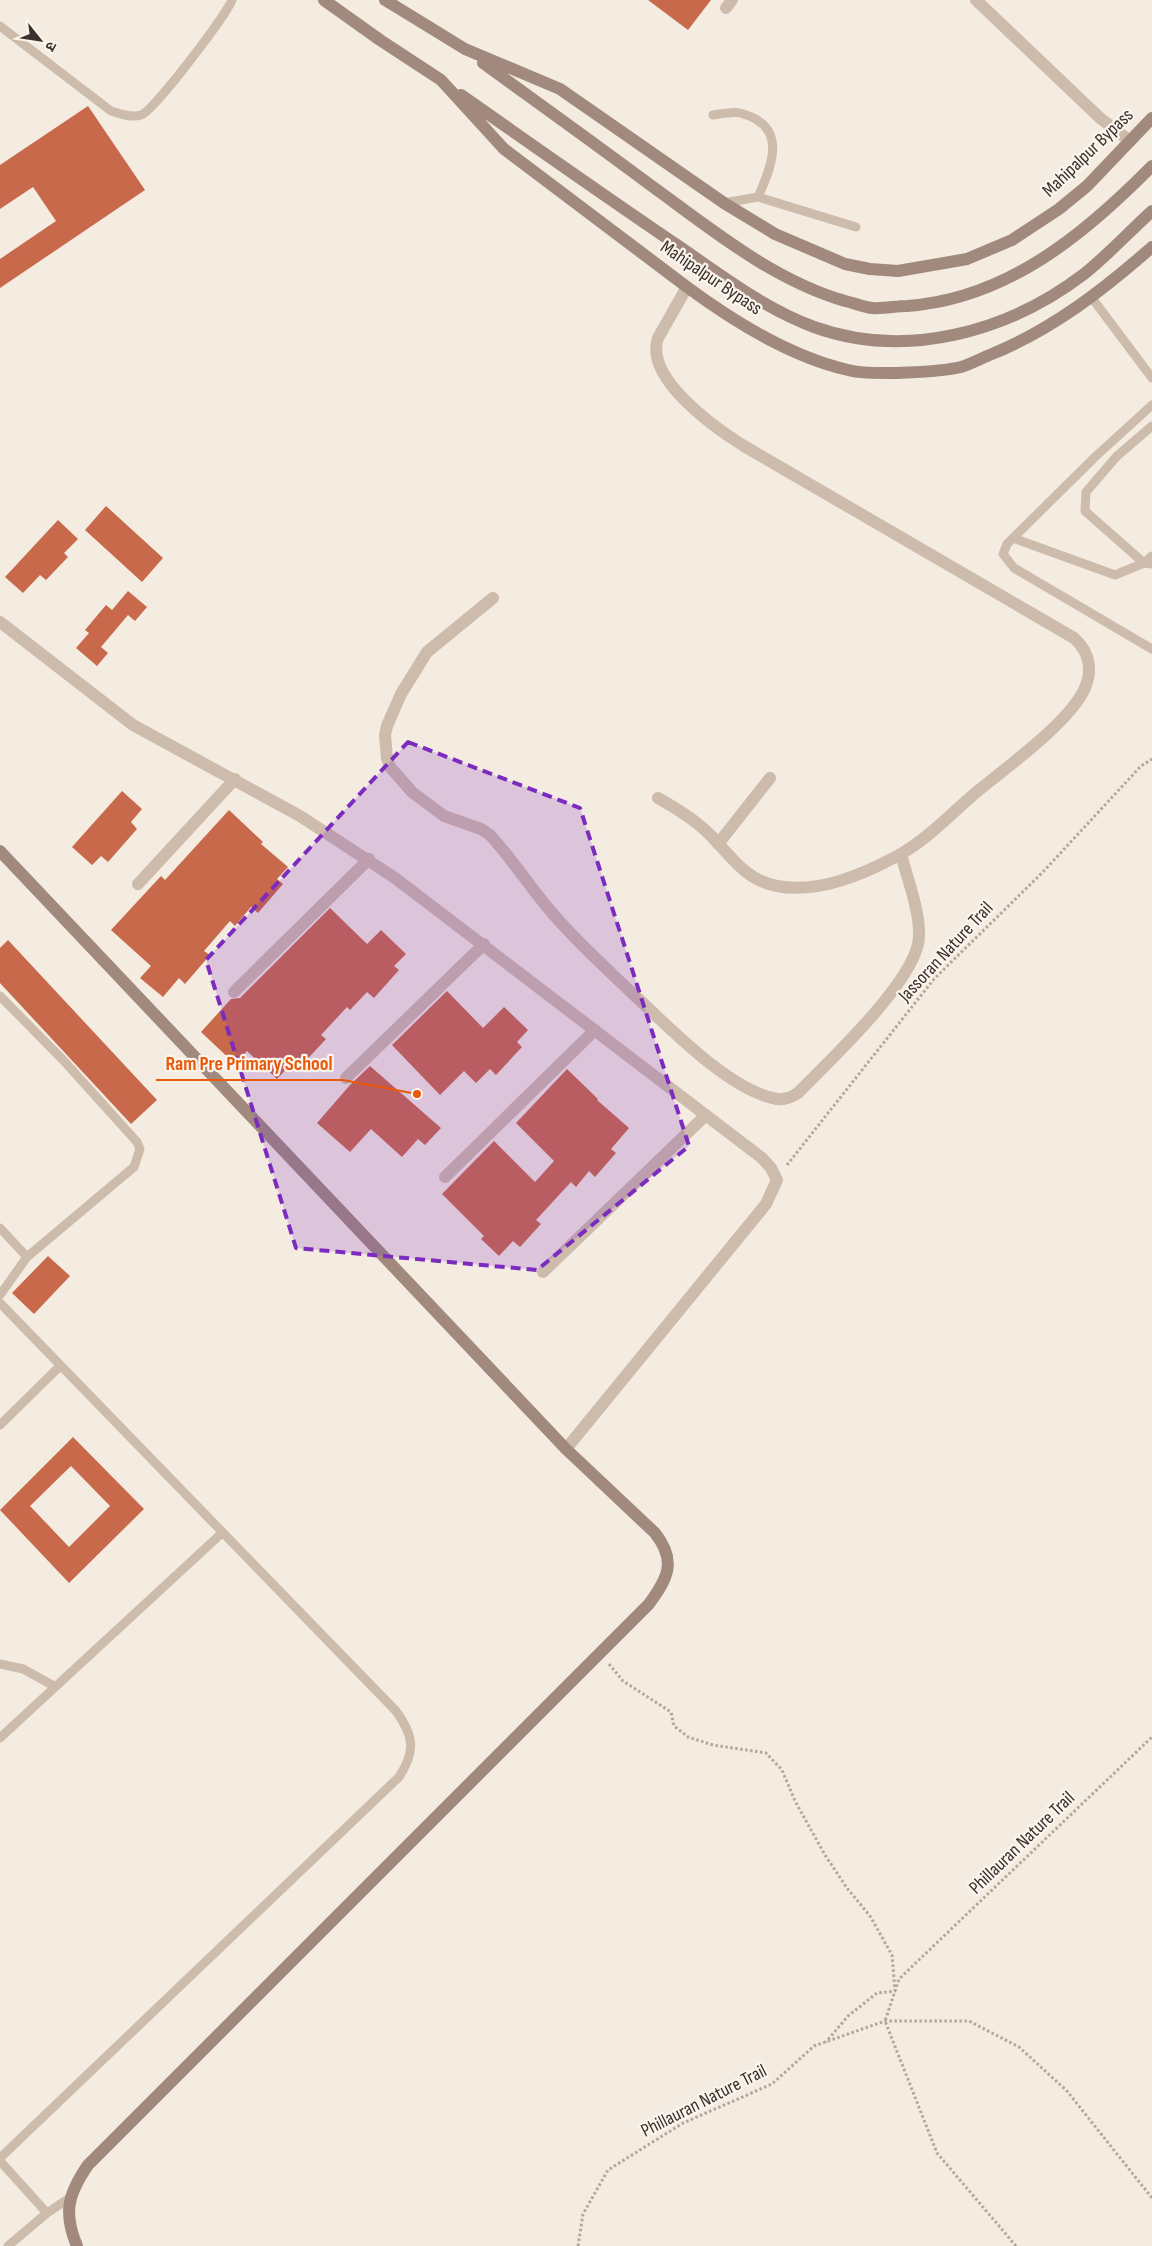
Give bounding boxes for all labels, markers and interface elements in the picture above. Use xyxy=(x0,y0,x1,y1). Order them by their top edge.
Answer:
north arrow xyxy=(15,15,65,65)
text: उ xyxy=(41,38,60,55)
street label: Mahipalpur Bypass xyxy=(1038,104,1138,202)
street label: Mahipalpur Bypass xyxy=(656,236,766,320)
street label: Jassoran Nature Trail xyxy=(893,897,998,1008)
callout: Ram Pre Primary School xyxy=(156,1045,343,1080)
text: Ram Pre Primary School xyxy=(165,1052,333,1076)
street label: Phillauran Nature Trail xyxy=(964,1787,1080,1899)
street label: Phillauran Nature Trail xyxy=(637,2059,771,2143)

